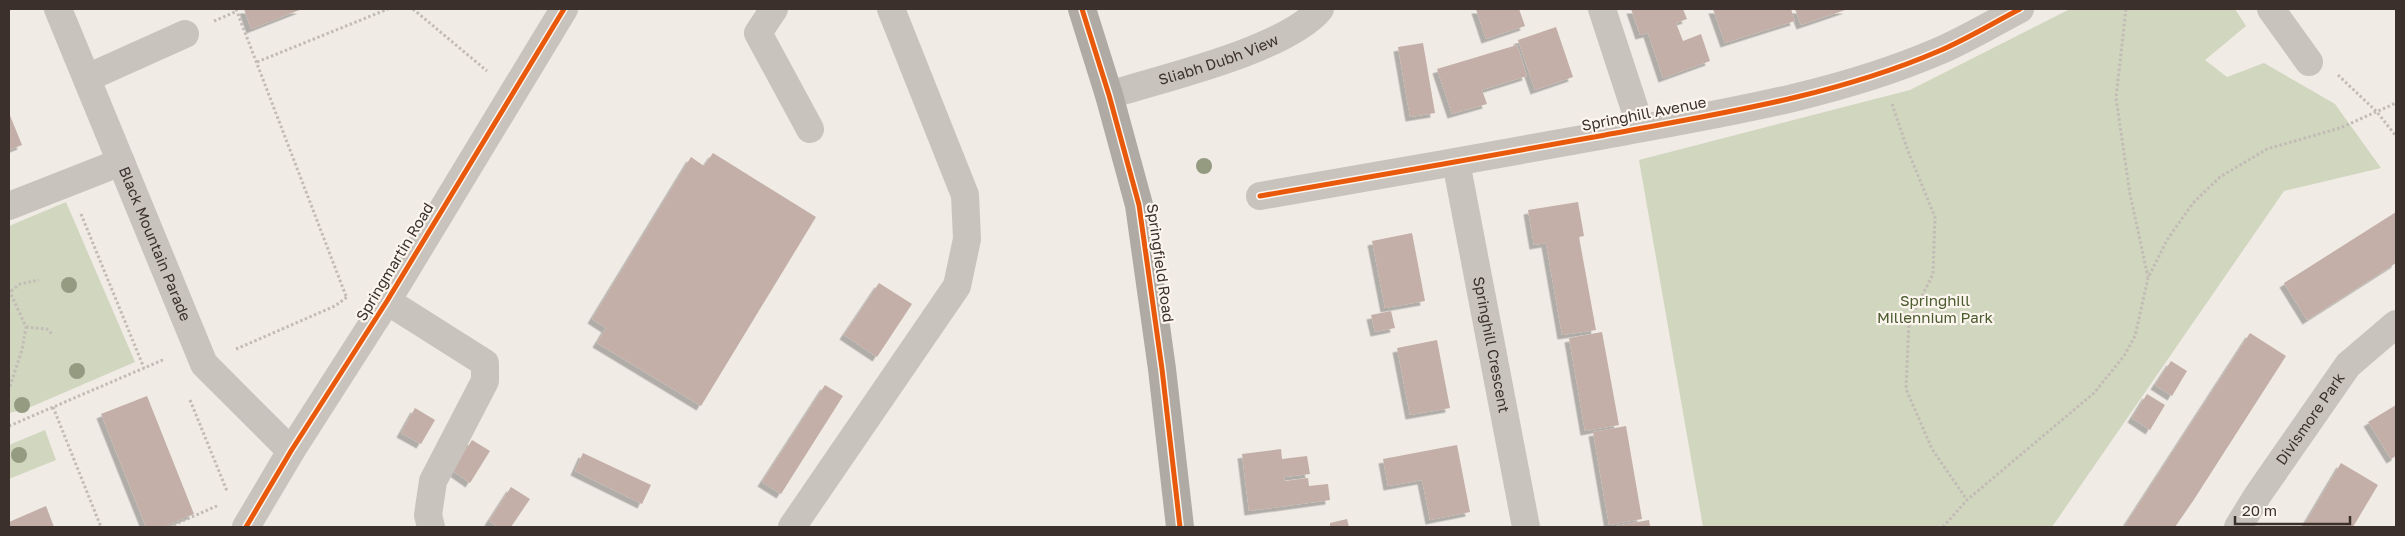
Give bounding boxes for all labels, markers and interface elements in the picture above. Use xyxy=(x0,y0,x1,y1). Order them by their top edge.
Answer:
street label: Sliabh Dubh View xyxy=(1156,30,1281,88)
street label: Springhill Avenue xyxy=(1580,92,1708,134)
street label: Black Mountain Parade xyxy=(116,163,195,324)
street label: Springmartin Road xyxy=(352,199,437,324)
street label: Springfield Road xyxy=(1144,202,1178,323)
street label: Springhill Crescent xyxy=(1470,275,1514,414)
park label: Springhill Millennium Park xyxy=(1877,291,1994,326)
street label: Divismore Park xyxy=(2271,369,2348,468)
scale bar xyxy=(2235,494,2350,526)
text: 20 m xyxy=(2242,501,2277,519)

